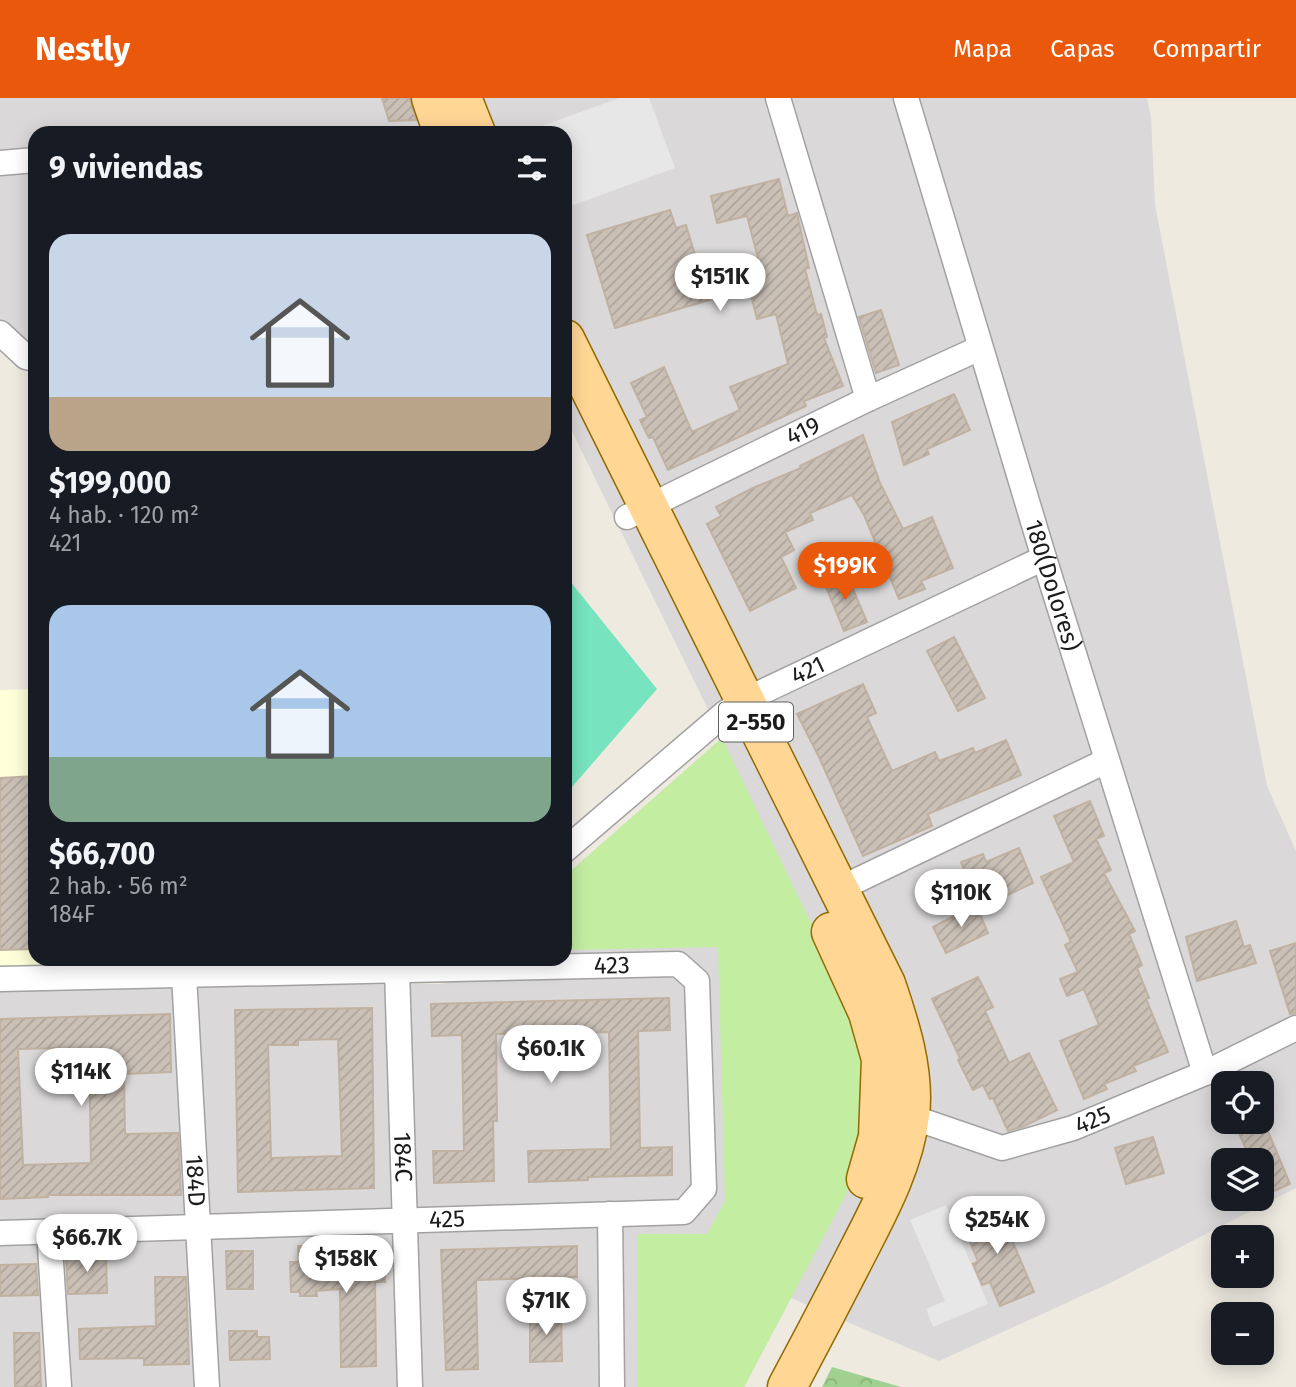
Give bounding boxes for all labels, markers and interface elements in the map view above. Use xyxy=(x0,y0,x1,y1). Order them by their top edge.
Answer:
text: Nestly xyxy=(35,29,130,69)
text: Mapa xyxy=(953,35,1012,63)
text: Capas xyxy=(1050,35,1114,63)
text: Compartir xyxy=(1152,35,1261,63)
icon: filters xyxy=(513,149,551,187)
text: 9 viviendas xyxy=(49,150,203,186)
pin: $151K xyxy=(671,254,769,313)
text: $151K xyxy=(691,262,749,290)
icon: home xyxy=(237,280,363,406)
street label: 419 xyxy=(781,411,825,451)
text: $199,000 xyxy=(49,465,171,501)
text: 4 hab. · 120 m² xyxy=(49,501,199,529)
street label: 180(Dolores) xyxy=(1019,516,1086,654)
text: 421 xyxy=(49,529,82,557)
pin: $199K xyxy=(796,542,894,602)
text: $199K xyxy=(814,551,876,579)
street label: 421 xyxy=(786,650,829,690)
icon: home xyxy=(237,651,363,777)
road number: 2-550 xyxy=(719,702,793,742)
text: $66,700 xyxy=(49,836,155,872)
pin: $110K xyxy=(912,870,1010,929)
text: 2 hab. · 56 m² xyxy=(49,872,188,900)
text: $110K xyxy=(931,878,991,906)
text: 184F xyxy=(49,900,95,928)
street label: 423 xyxy=(594,951,630,980)
pin: $60.1K xyxy=(494,1026,608,1085)
text: $60.1K xyxy=(517,1034,585,1062)
pin: $114K xyxy=(32,1048,130,1108)
text: $114K xyxy=(51,1057,111,1085)
map controls xyxy=(1211,1071,1274,1365)
button: locate xyxy=(1211,1071,1274,1134)
street label: 425 xyxy=(1071,1100,1115,1140)
street label: 184C xyxy=(388,1132,418,1182)
button: layers xyxy=(1211,1148,1274,1211)
street label: 184D xyxy=(180,1154,211,1207)
pin: $254K xyxy=(948,1196,1046,1256)
street label: 425 xyxy=(428,1204,466,1234)
text: $254K xyxy=(965,1205,1029,1233)
pin: $66.7K xyxy=(30,1214,144,1274)
text: $66.7K xyxy=(52,1223,122,1251)
button: + xyxy=(1211,1225,1274,1288)
pin: $158K xyxy=(297,1236,395,1295)
text: $158K xyxy=(315,1244,377,1272)
pin: $71K xyxy=(505,1278,587,1337)
text: $71K xyxy=(522,1286,570,1314)
button: − xyxy=(1211,1302,1274,1365)

